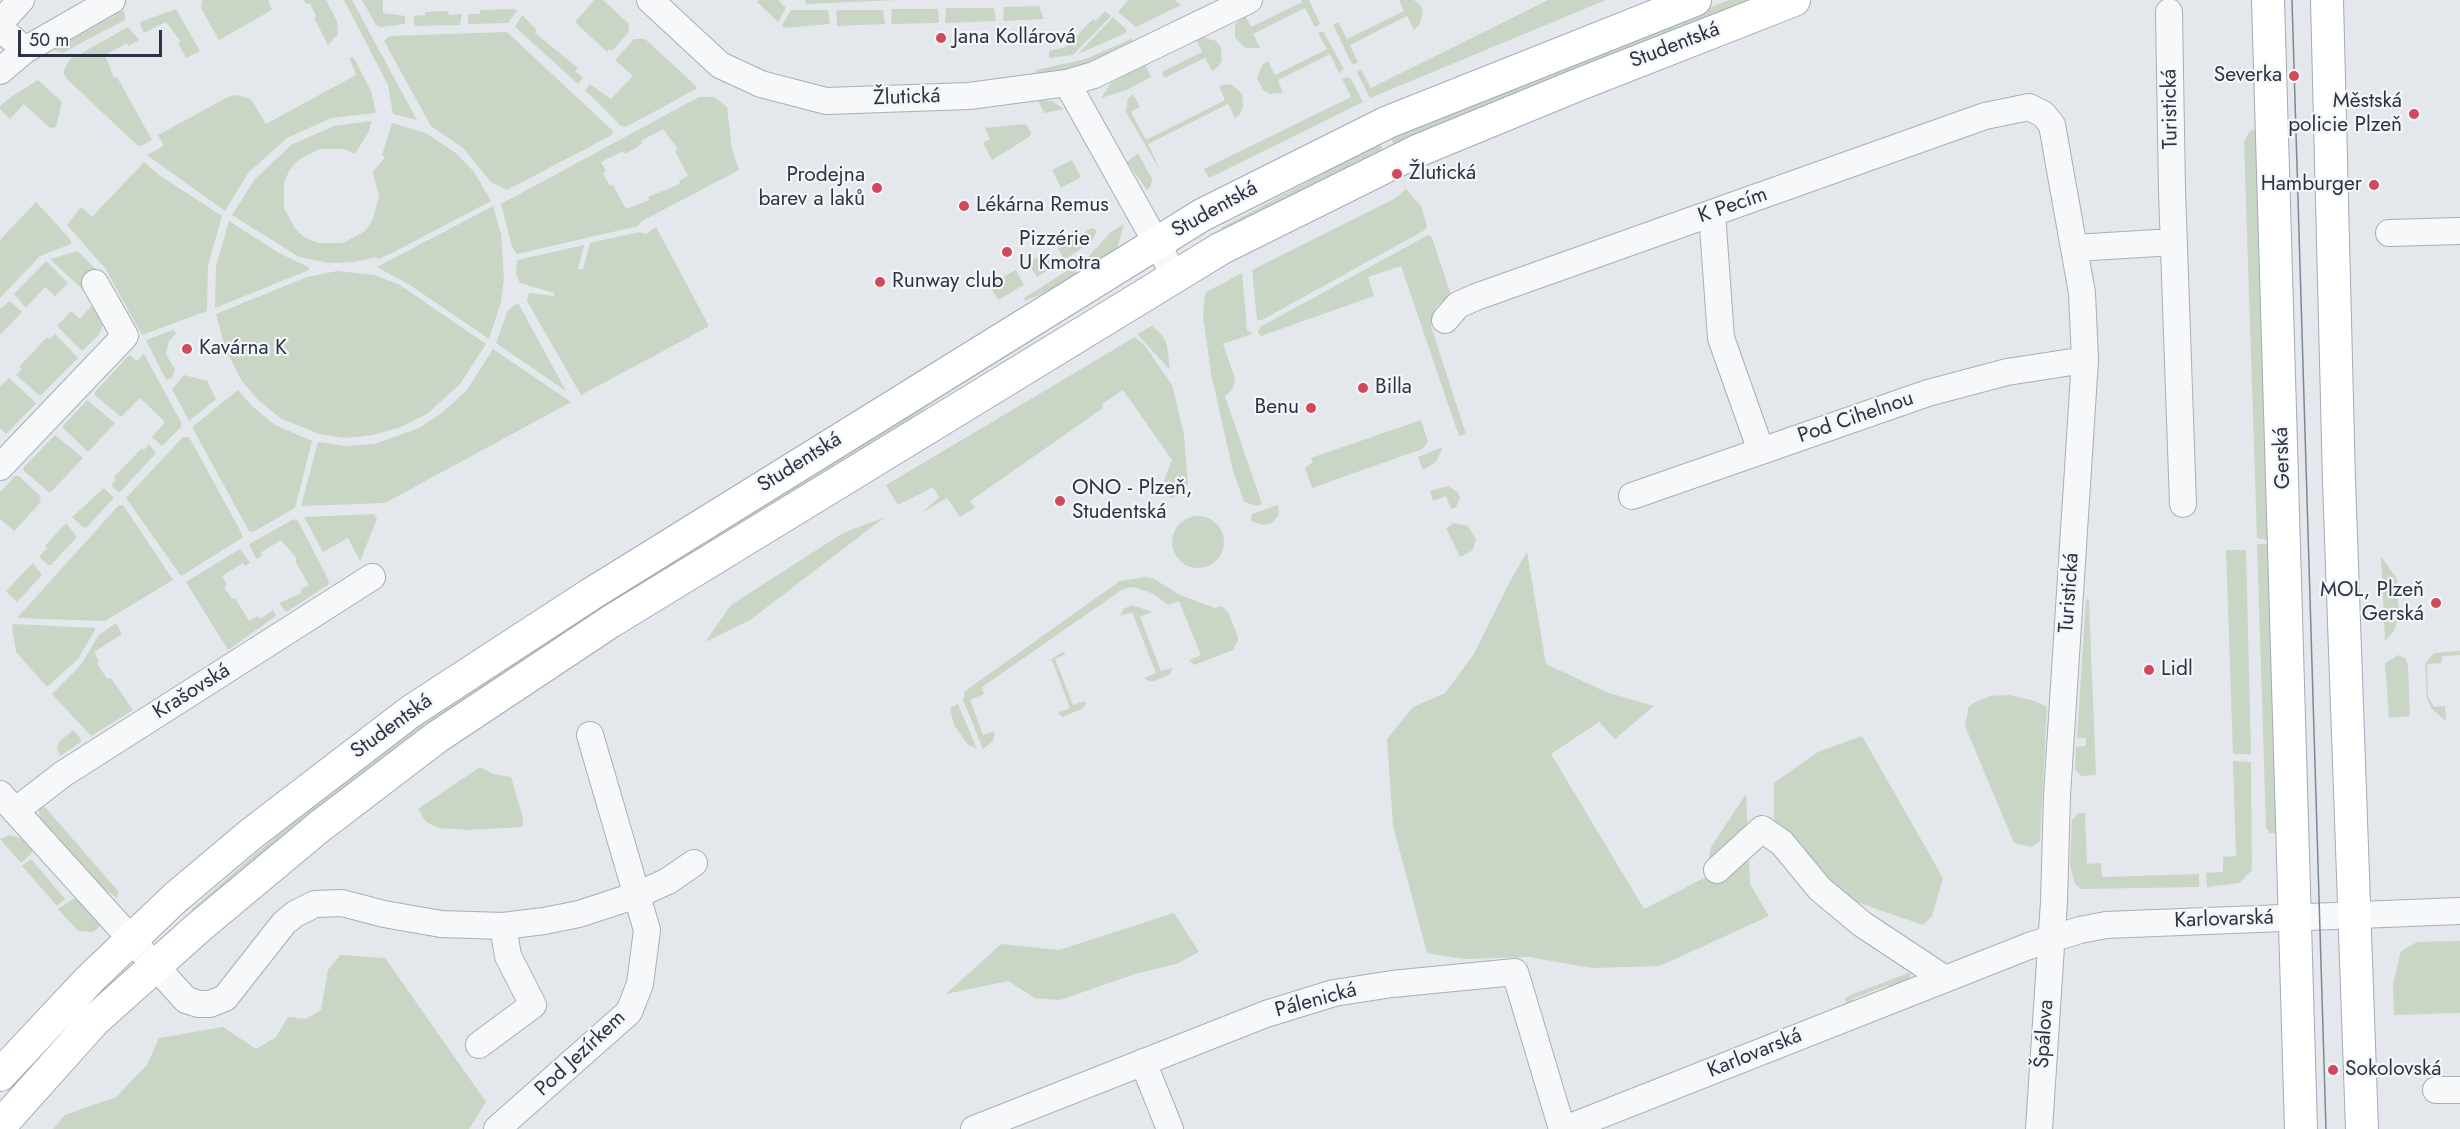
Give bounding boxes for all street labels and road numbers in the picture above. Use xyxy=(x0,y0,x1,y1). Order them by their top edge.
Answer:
street label: Studentská xyxy=(1626,17,1724,75)
street label: Turistická xyxy=(2158,69,2184,149)
street label: Žlutická xyxy=(873,84,941,112)
street label: Studentská xyxy=(1168,176,1262,244)
street label: K Pecím xyxy=(1695,182,1771,230)
street label: Pod Cihelnou xyxy=(1795,386,1917,450)
street label: Gerská xyxy=(2269,426,2297,490)
street label: Studentská xyxy=(753,427,847,499)
street label: Turistická xyxy=(2055,552,2085,634)
street label: Krašovská xyxy=(149,659,235,725)
street label: Studentská xyxy=(346,689,438,765)
street label: Karlovarská xyxy=(2174,906,2274,934)
street label: Pálenická xyxy=(1273,978,1359,1024)
street label: Špálova xyxy=(2030,999,2060,1069)
street label: Pod Jezírkem xyxy=(531,1006,631,1102)
street label: Karlovarská xyxy=(1704,1024,1806,1084)

